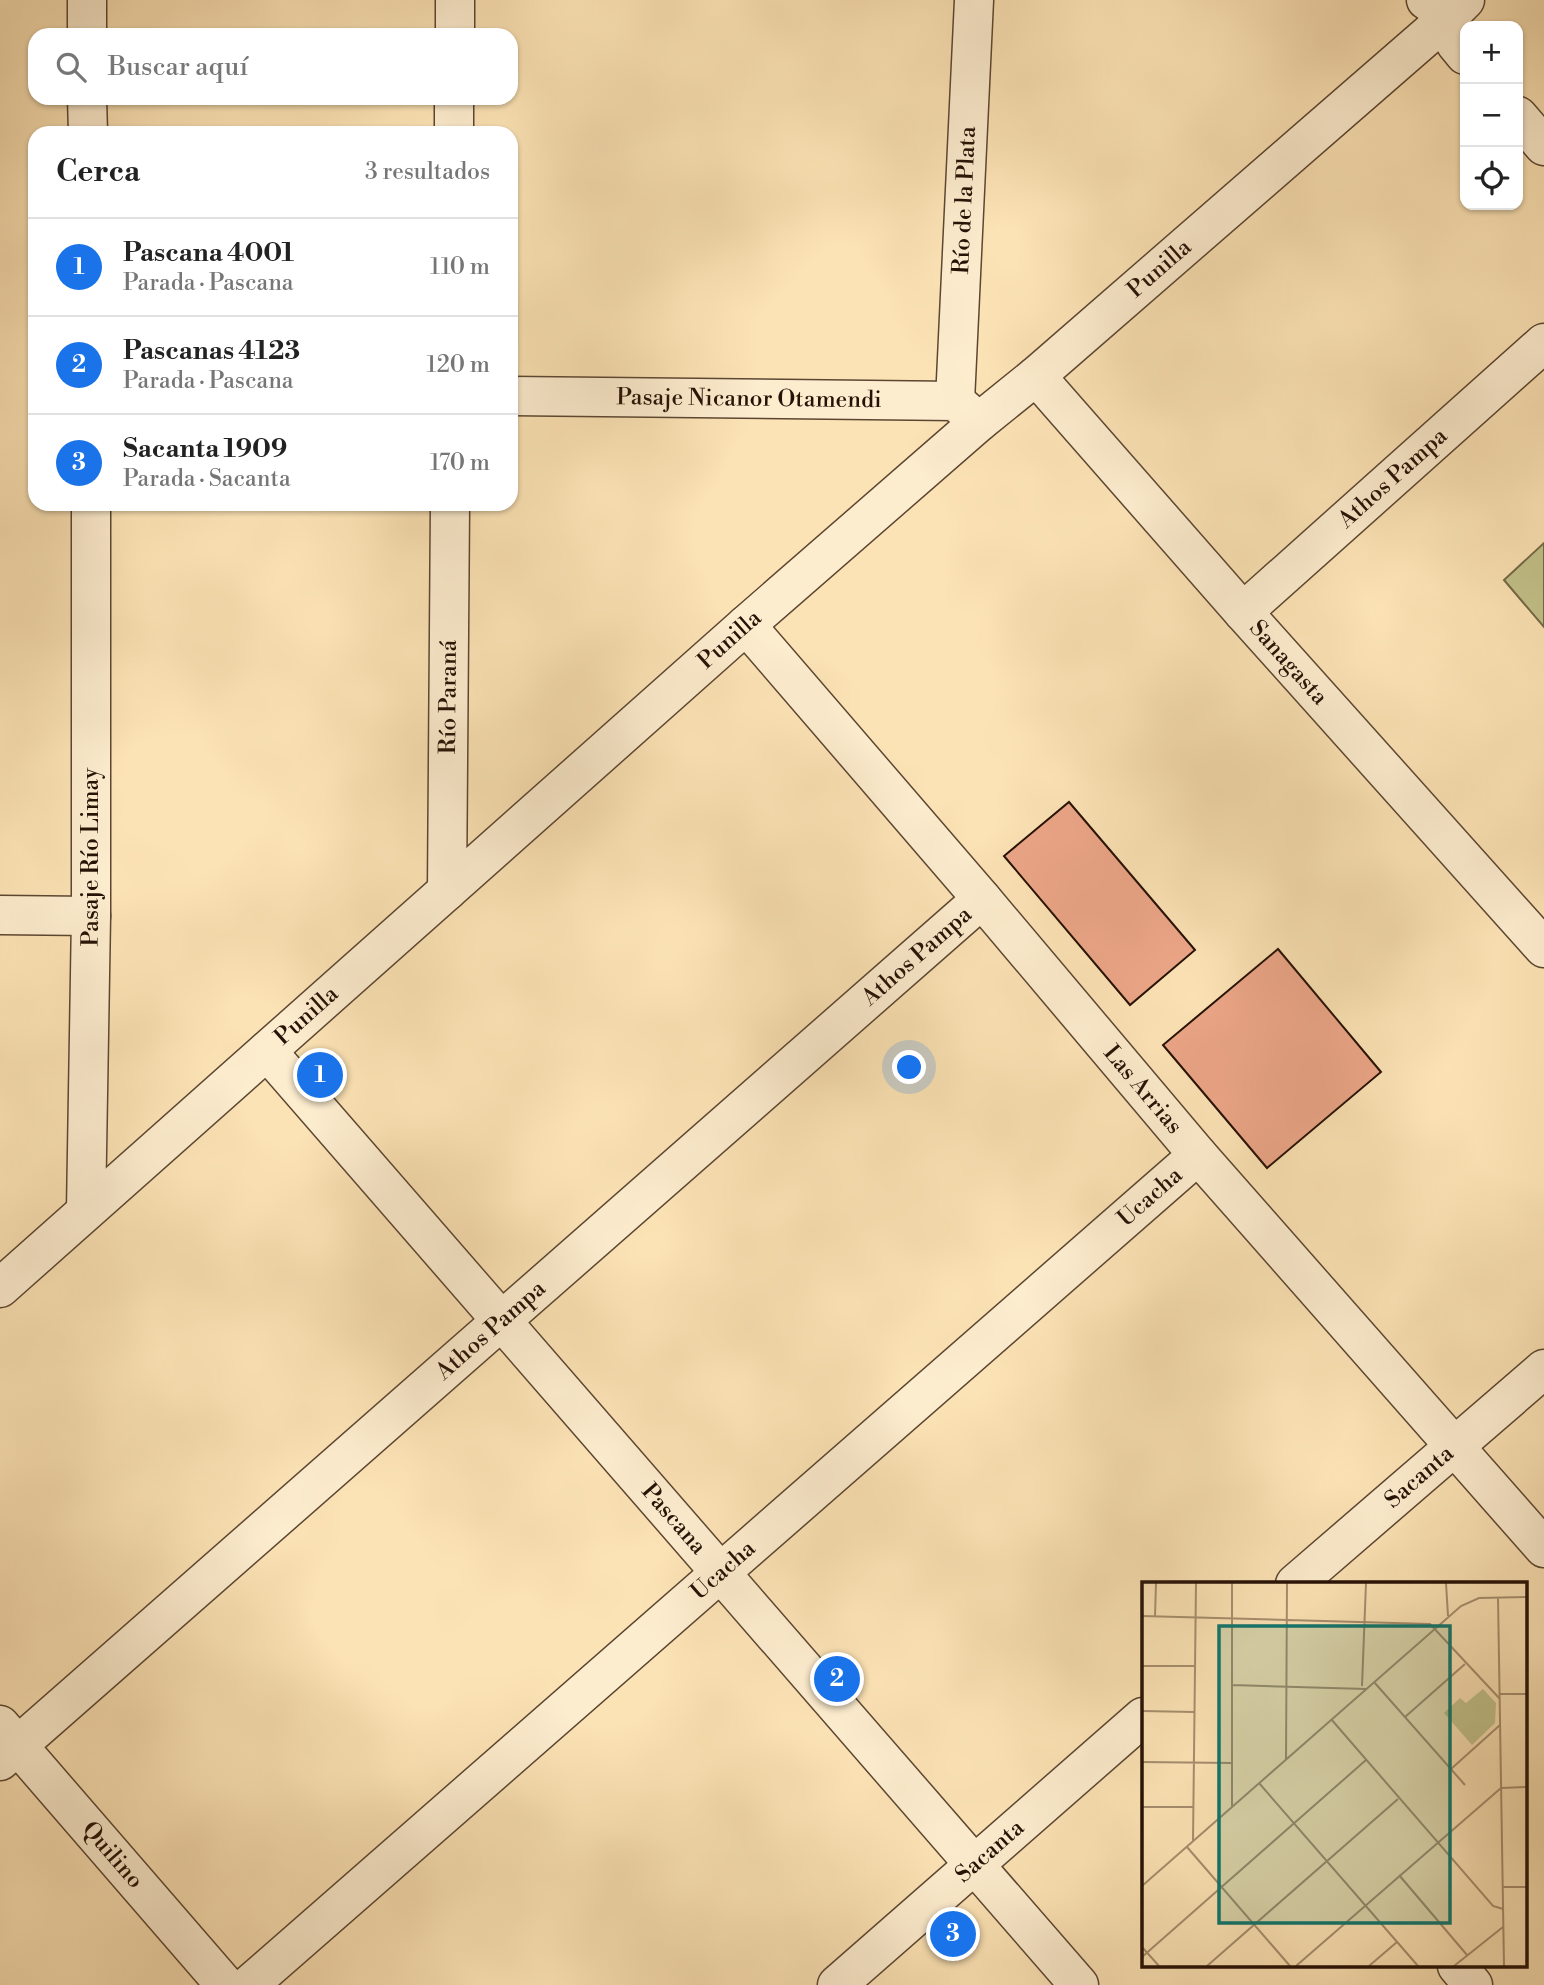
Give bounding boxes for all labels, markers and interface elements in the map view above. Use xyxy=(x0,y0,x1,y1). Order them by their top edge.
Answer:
map controls xyxy=(1460,21,1523,210)
button: + xyxy=(1460,21,1523,84)
search box xyxy=(28,28,518,105)
icon: search xyxy=(52,48,90,86)
text: Buscar aquí xyxy=(108,51,248,83)
button: − xyxy=(1460,84,1523,147)
street label: Río de la Plata xyxy=(947,125,982,275)
button: locate xyxy=(1460,147,1523,210)
text: Cerca xyxy=(56,153,140,191)
text: 3 resultados xyxy=(365,158,490,186)
street label: Punilla xyxy=(1122,233,1197,304)
text: Pascana 4001 xyxy=(123,237,294,269)
text: 1 xyxy=(73,253,85,281)
text: 110 m xyxy=(430,253,490,281)
text: Parada · Pascana xyxy=(123,269,294,297)
text: Pascanas 4123 xyxy=(123,335,300,367)
text: 2 xyxy=(72,351,86,379)
text: 120 m xyxy=(426,351,490,379)
text: Parada · Pascana xyxy=(123,367,294,395)
street label: Pasaje Nicanor Otamendi xyxy=(616,383,882,414)
street label: Athos Pampa xyxy=(1332,422,1453,535)
text: Sacanta 1909 xyxy=(123,433,287,465)
text: 3 xyxy=(72,449,86,477)
text: 170 m xyxy=(430,449,490,477)
text: Parada · Sacanta xyxy=(123,465,291,493)
street label: Punilla xyxy=(692,604,767,675)
street label: Sanagasta xyxy=(1243,615,1334,711)
street label: Río Paraná xyxy=(434,639,463,754)
street label: Pasaje Río Limay xyxy=(76,767,105,947)
street label: Athos Pampa xyxy=(855,900,978,1013)
street label: Punilla xyxy=(269,980,344,1051)
street label: Las Arrias xyxy=(1097,1039,1188,1140)
pin: 1 xyxy=(297,1049,343,1101)
your location xyxy=(892,1050,926,1084)
street label: Ucacha xyxy=(1112,1161,1188,1233)
street label: Athos Pampa xyxy=(429,1274,552,1387)
street label: Sacanta xyxy=(1379,1439,1460,1514)
street label: Pascana xyxy=(635,1478,712,1560)
street label: Ucacha xyxy=(685,1534,762,1606)
inset map xyxy=(1142,1582,1526,1968)
pin: 2 xyxy=(814,1653,860,1705)
street label: Sacanta xyxy=(950,1813,1030,1889)
street label: Quilino xyxy=(76,1816,149,1894)
pin: 3 xyxy=(930,1908,976,1960)

